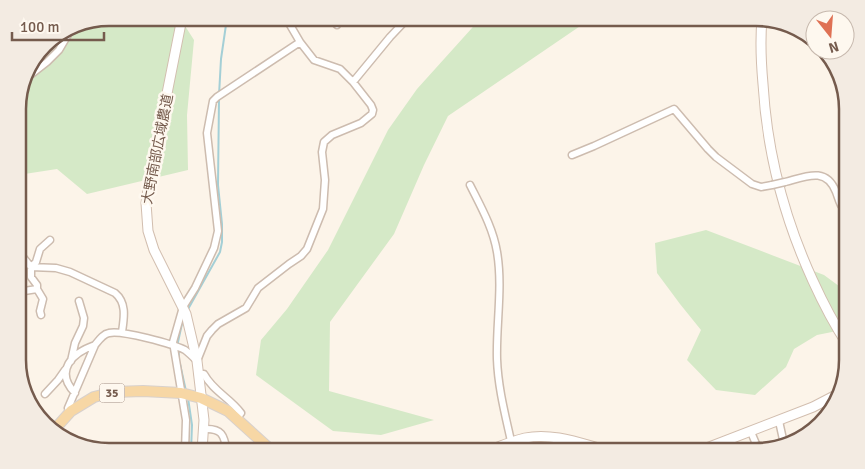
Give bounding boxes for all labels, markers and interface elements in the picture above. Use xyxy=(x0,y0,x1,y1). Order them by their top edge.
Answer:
scale bar xyxy=(12,10,105,42)
north arrow xyxy=(805,10,855,60)
text: 100 m xyxy=(20,18,60,36)
text: N xyxy=(827,37,841,57)
street label: 大野南部広域農道 xyxy=(138,93,177,206)
road number: 35 xyxy=(100,383,124,402)

